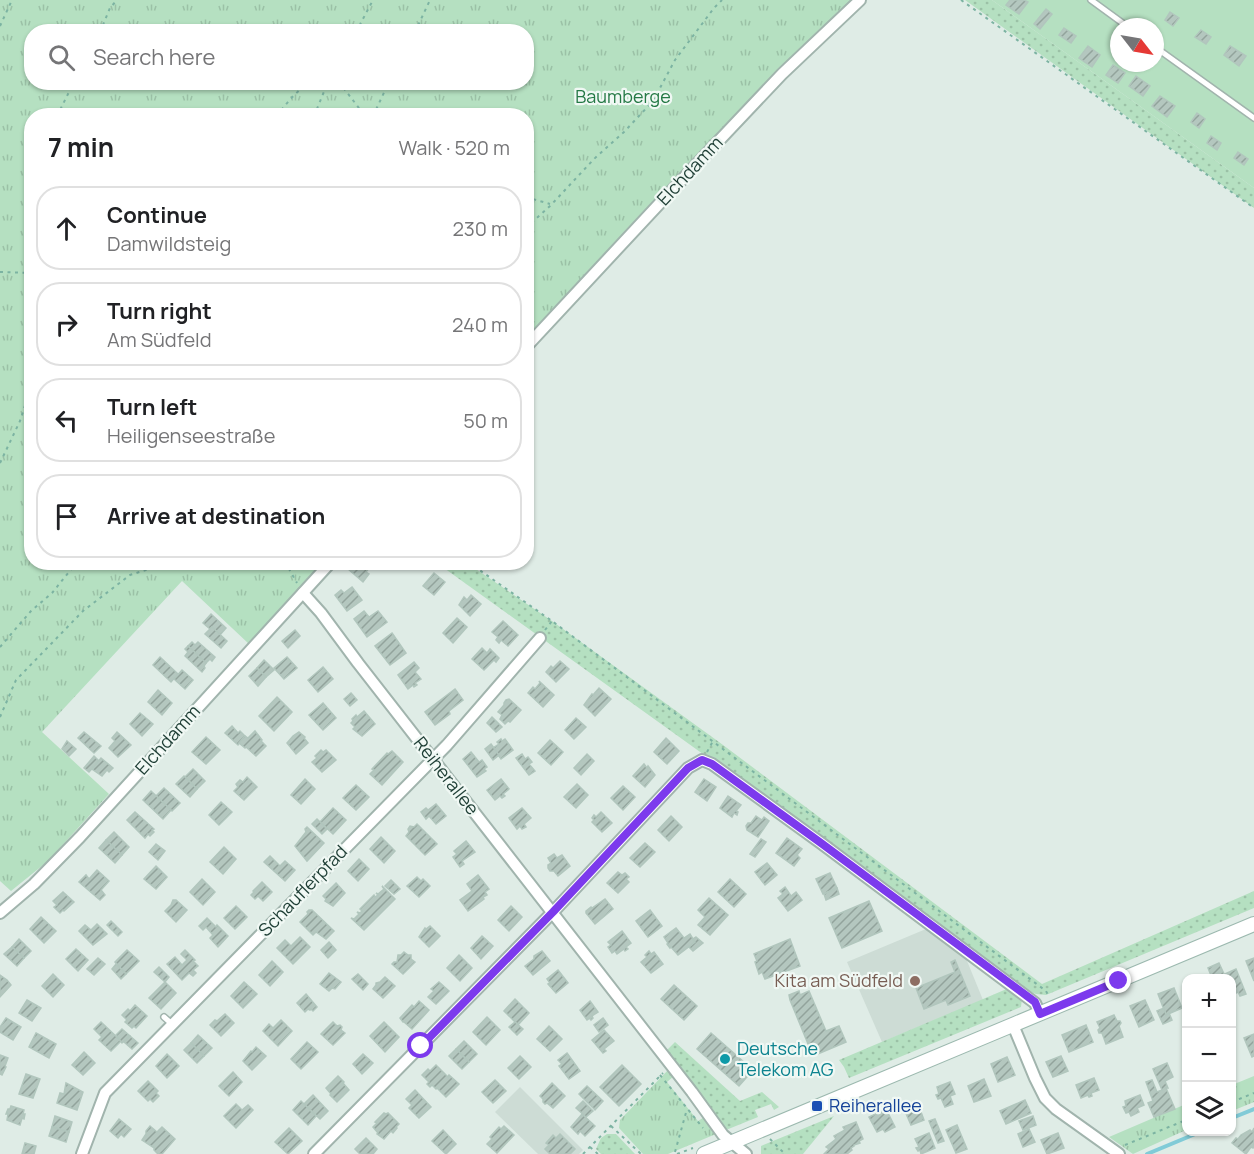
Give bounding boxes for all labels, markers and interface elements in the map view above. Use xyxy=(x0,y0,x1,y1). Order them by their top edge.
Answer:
north arrow xyxy=(1110,18,1164,72)
search box xyxy=(24,24,534,90)
icon: search xyxy=(45,41,78,74)
text: Search here xyxy=(93,42,215,72)
park label: Baumberge xyxy=(575,84,671,108)
text: 7 min xyxy=(48,129,114,165)
street label: Elchdamm xyxy=(651,131,727,210)
text: Walk · 520 m xyxy=(398,134,510,161)
text: Continue xyxy=(107,200,207,230)
icon: ahead xyxy=(50,212,83,245)
text: 230 m xyxy=(452,215,508,242)
text: Damwildsteig xyxy=(107,230,231,257)
text: Turn right xyxy=(107,296,212,326)
icon: right xyxy=(50,308,83,341)
text: 240 m xyxy=(452,311,508,338)
text: Am Südfeld xyxy=(107,326,212,353)
text: Turn left xyxy=(107,392,197,422)
icon: left xyxy=(50,404,83,437)
text: 50 m xyxy=(463,407,508,434)
text: Heiligenseestraße xyxy=(107,422,275,449)
icon: arrive xyxy=(50,500,83,533)
text: Arrive at destination xyxy=(107,501,325,531)
street label: Elchdamm xyxy=(129,699,205,779)
street label: Reiherallee xyxy=(409,731,485,819)
street label: Schauflerpfad xyxy=(253,839,352,941)
route end xyxy=(1105,967,1131,993)
place label: Kita am Südfeld xyxy=(775,968,903,992)
marker: Kita am Südfeld xyxy=(908,974,922,988)
map controls xyxy=(1182,974,1236,1136)
button: + xyxy=(1182,974,1236,1028)
button: − xyxy=(1182,1028,1236,1082)
route start xyxy=(407,1032,433,1058)
place label: Deutsche Telekom AG xyxy=(737,1036,834,1081)
marker: Deutsche Telekom AG xyxy=(718,1052,732,1066)
button: layers xyxy=(1182,1082,1236,1136)
place label: Reiherallee xyxy=(829,1093,922,1117)
marker: Reiherallee xyxy=(810,1099,824,1113)

